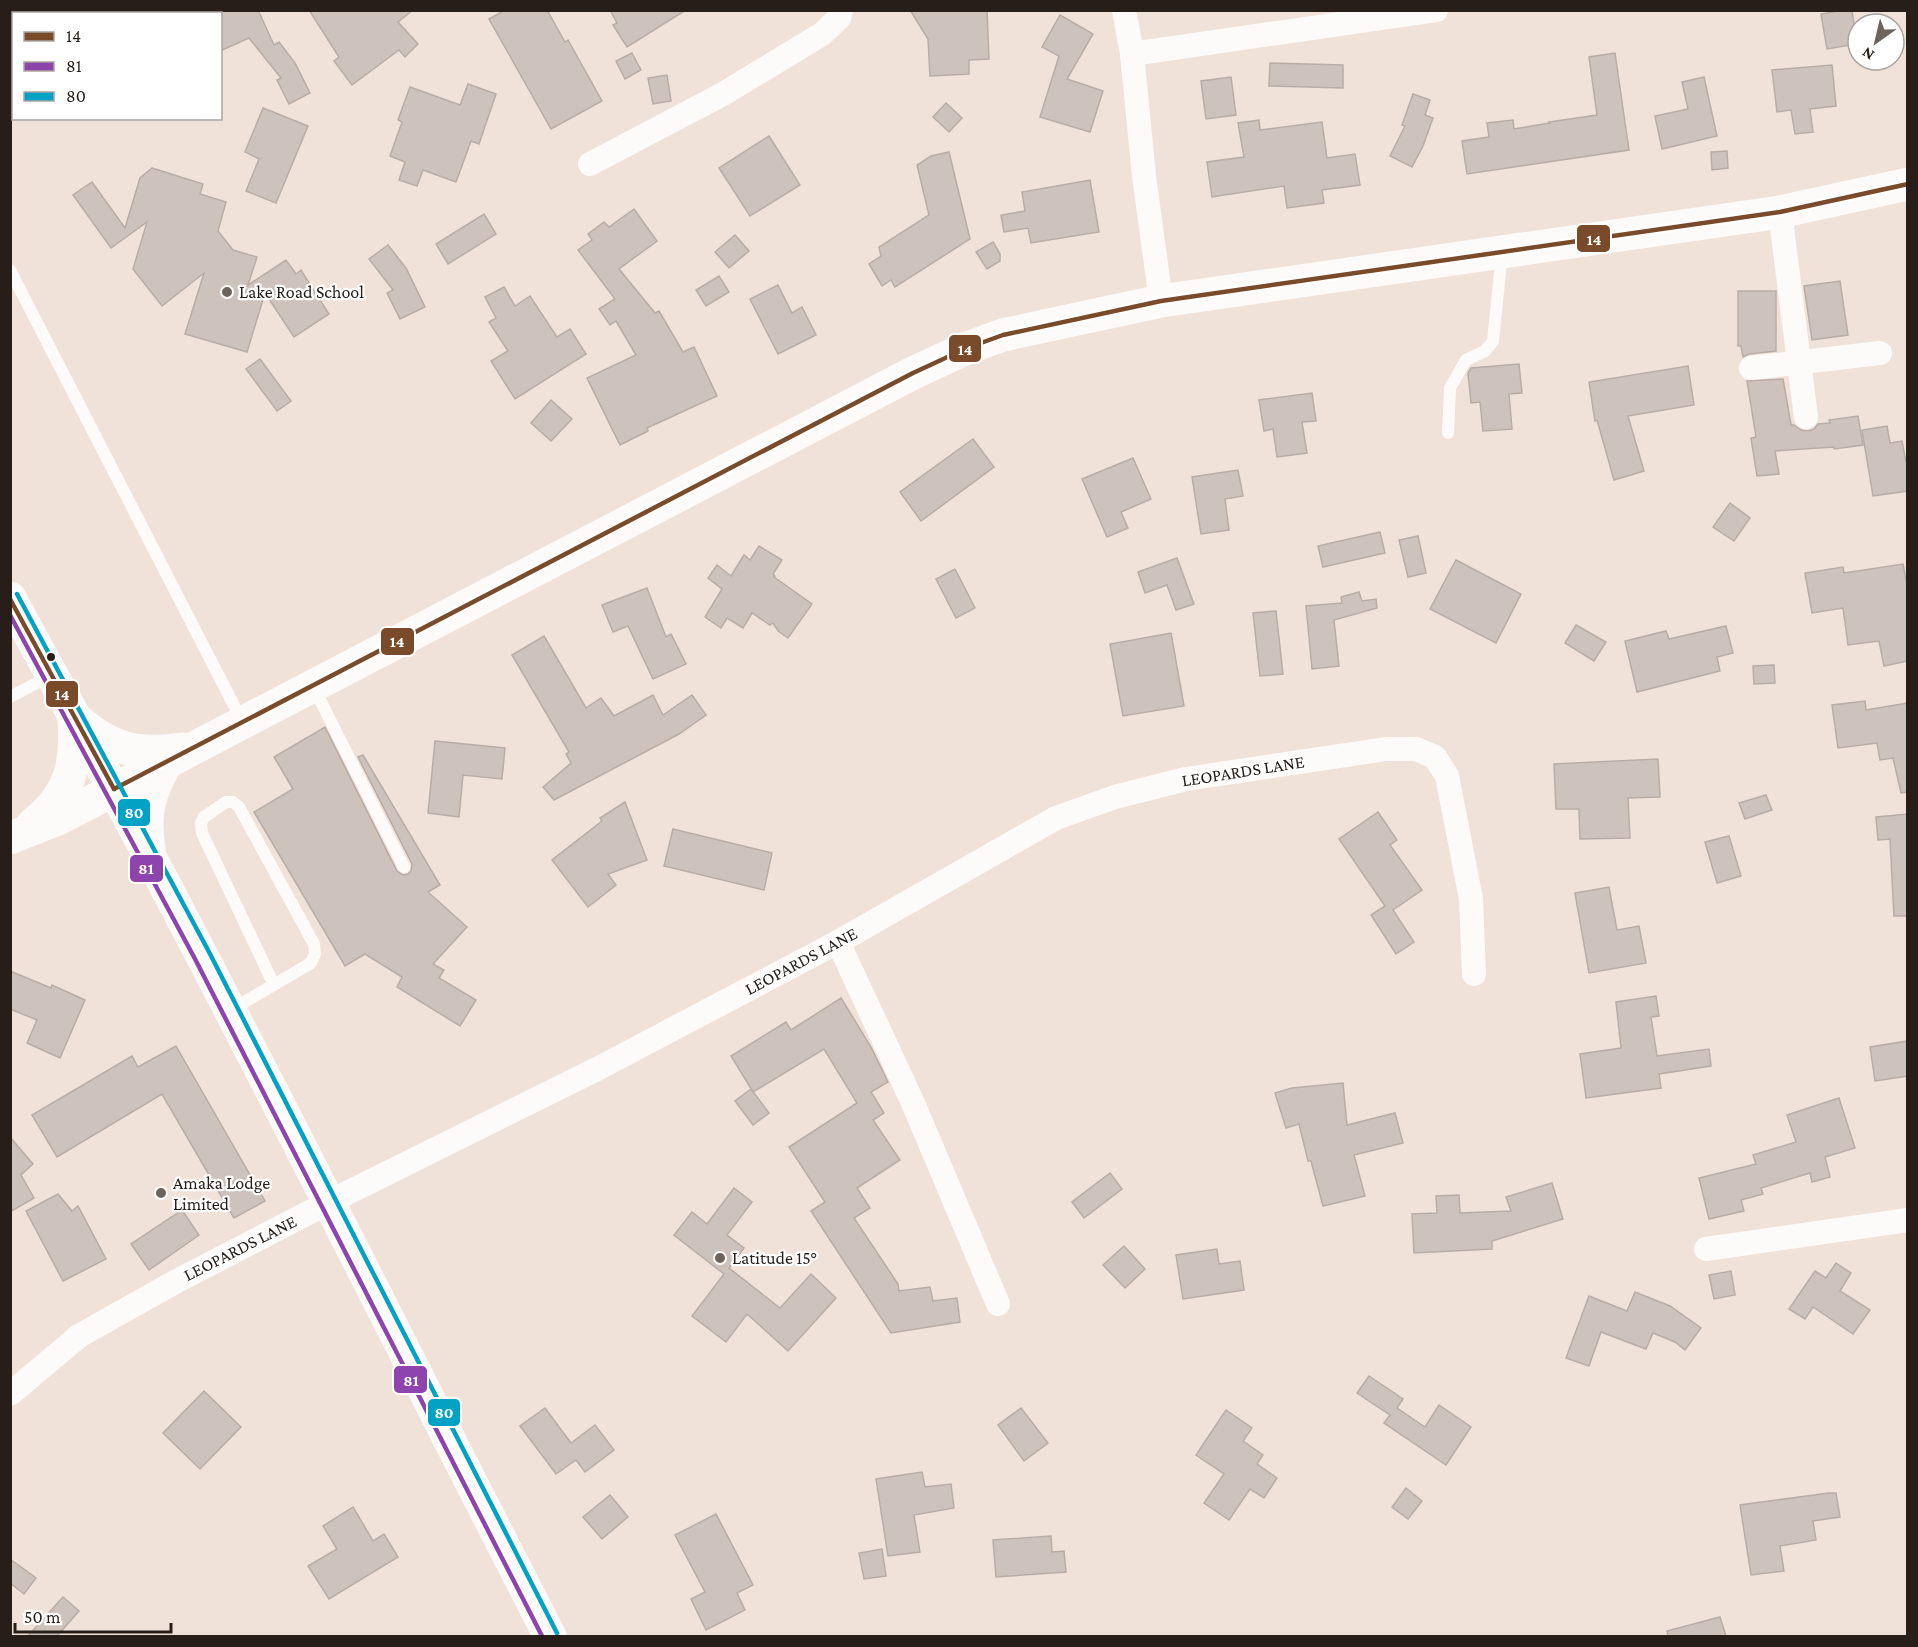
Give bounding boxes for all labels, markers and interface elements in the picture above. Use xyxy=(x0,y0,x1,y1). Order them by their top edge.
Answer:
legend xyxy=(12,12,222,120)
north arrow xyxy=(1846,12,1906,72)
text: 14 xyxy=(66,26,81,46)
text: N xyxy=(1859,44,1877,64)
text: 81 xyxy=(66,56,82,76)
text: 80 xyxy=(66,86,86,106)
line badge: 14 xyxy=(1576,224,1611,253)
text: 14 xyxy=(1587,231,1602,248)
place label: Lake Road School xyxy=(239,282,364,302)
marker: Lake Road School xyxy=(220,285,234,299)
line badge: 14 xyxy=(948,334,982,363)
text: 14 xyxy=(958,341,973,358)
line badge: 14 xyxy=(380,627,415,656)
text: 14 xyxy=(390,633,405,650)
unlabelled marker xyxy=(45,651,57,663)
line badge: 14 xyxy=(45,680,79,708)
text: 14 xyxy=(55,686,70,703)
street label: LEOPARDS LANE xyxy=(1180,751,1306,791)
line badge: 80 xyxy=(117,798,151,827)
text: 80 xyxy=(124,804,144,821)
line badge: 81 xyxy=(129,854,164,883)
text: 81 xyxy=(138,860,154,877)
street label: LEOPARDS LANE xyxy=(742,923,861,999)
place label: Amaka Lodge Limited xyxy=(173,1173,270,1214)
marker: Amaka Lodge Limited xyxy=(154,1186,168,1200)
street label: LEOPARDS LANE xyxy=(180,1211,300,1285)
place label: Latitude 15° xyxy=(732,1248,817,1268)
marker: Latitude 15° xyxy=(713,1251,727,1265)
line badge: 81 xyxy=(393,1365,428,1394)
text: 81 xyxy=(403,1372,419,1389)
line badge: 80 xyxy=(427,1398,461,1427)
text: 80 xyxy=(434,1404,454,1421)
scale bar xyxy=(15,1596,171,1634)
text: 50 m xyxy=(24,1607,61,1627)

